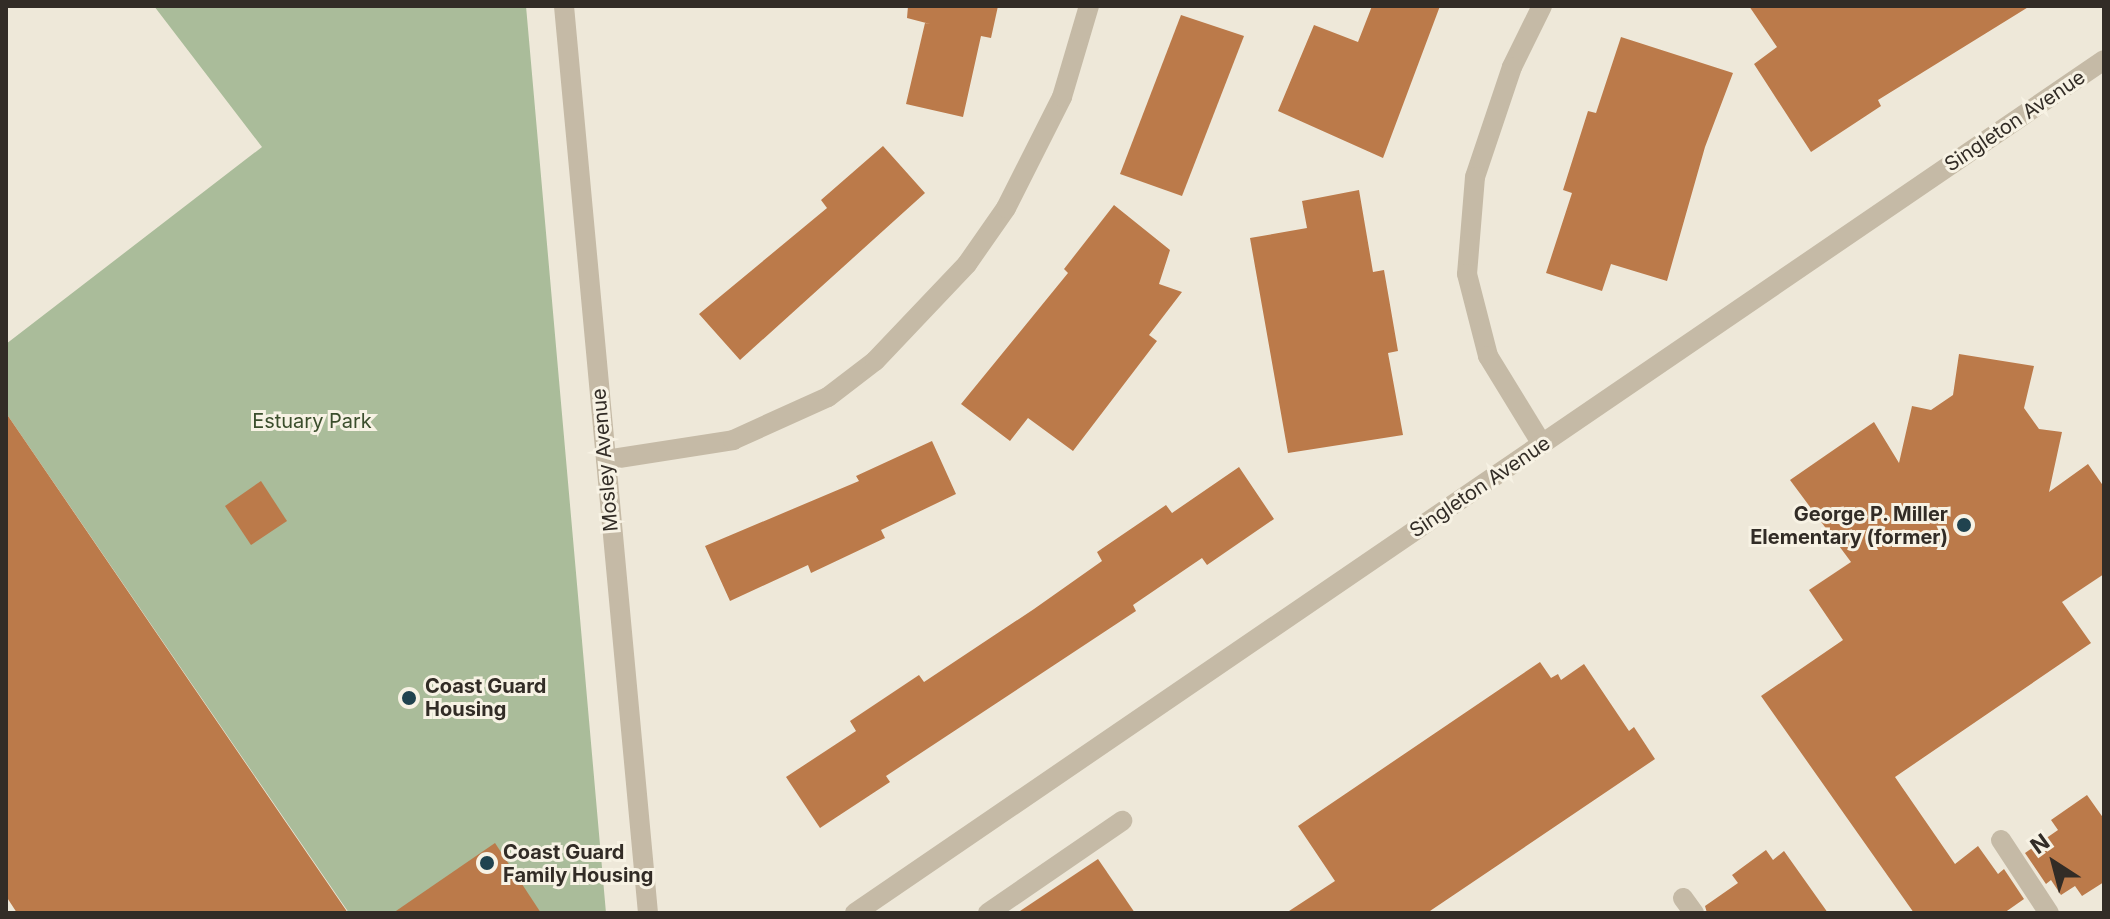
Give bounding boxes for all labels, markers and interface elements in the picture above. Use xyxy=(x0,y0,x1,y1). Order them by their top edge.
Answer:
street label: Singleton Avenue xyxy=(1940,65,2090,177)
street label: Mosley Avenue xyxy=(587,387,623,533)
park label: Estuary Park xyxy=(252,409,372,433)
street label: Singleton Avenue xyxy=(1405,431,1555,543)
place label: George P. Miller Elementary (former) xyxy=(1750,502,1948,549)
marker: George P. Miller Elementary (former) xyxy=(1955,516,1973,534)
place label: Coast Guard Housing xyxy=(425,674,546,721)
marker: Coast Guard Housing xyxy=(400,689,418,707)
north arrow xyxy=(2014,823,2094,903)
text: N xyxy=(2025,828,2054,859)
place label: Coast Guard Family Housing xyxy=(503,840,653,887)
marker: Coast Guard Family Housing xyxy=(478,854,496,872)

